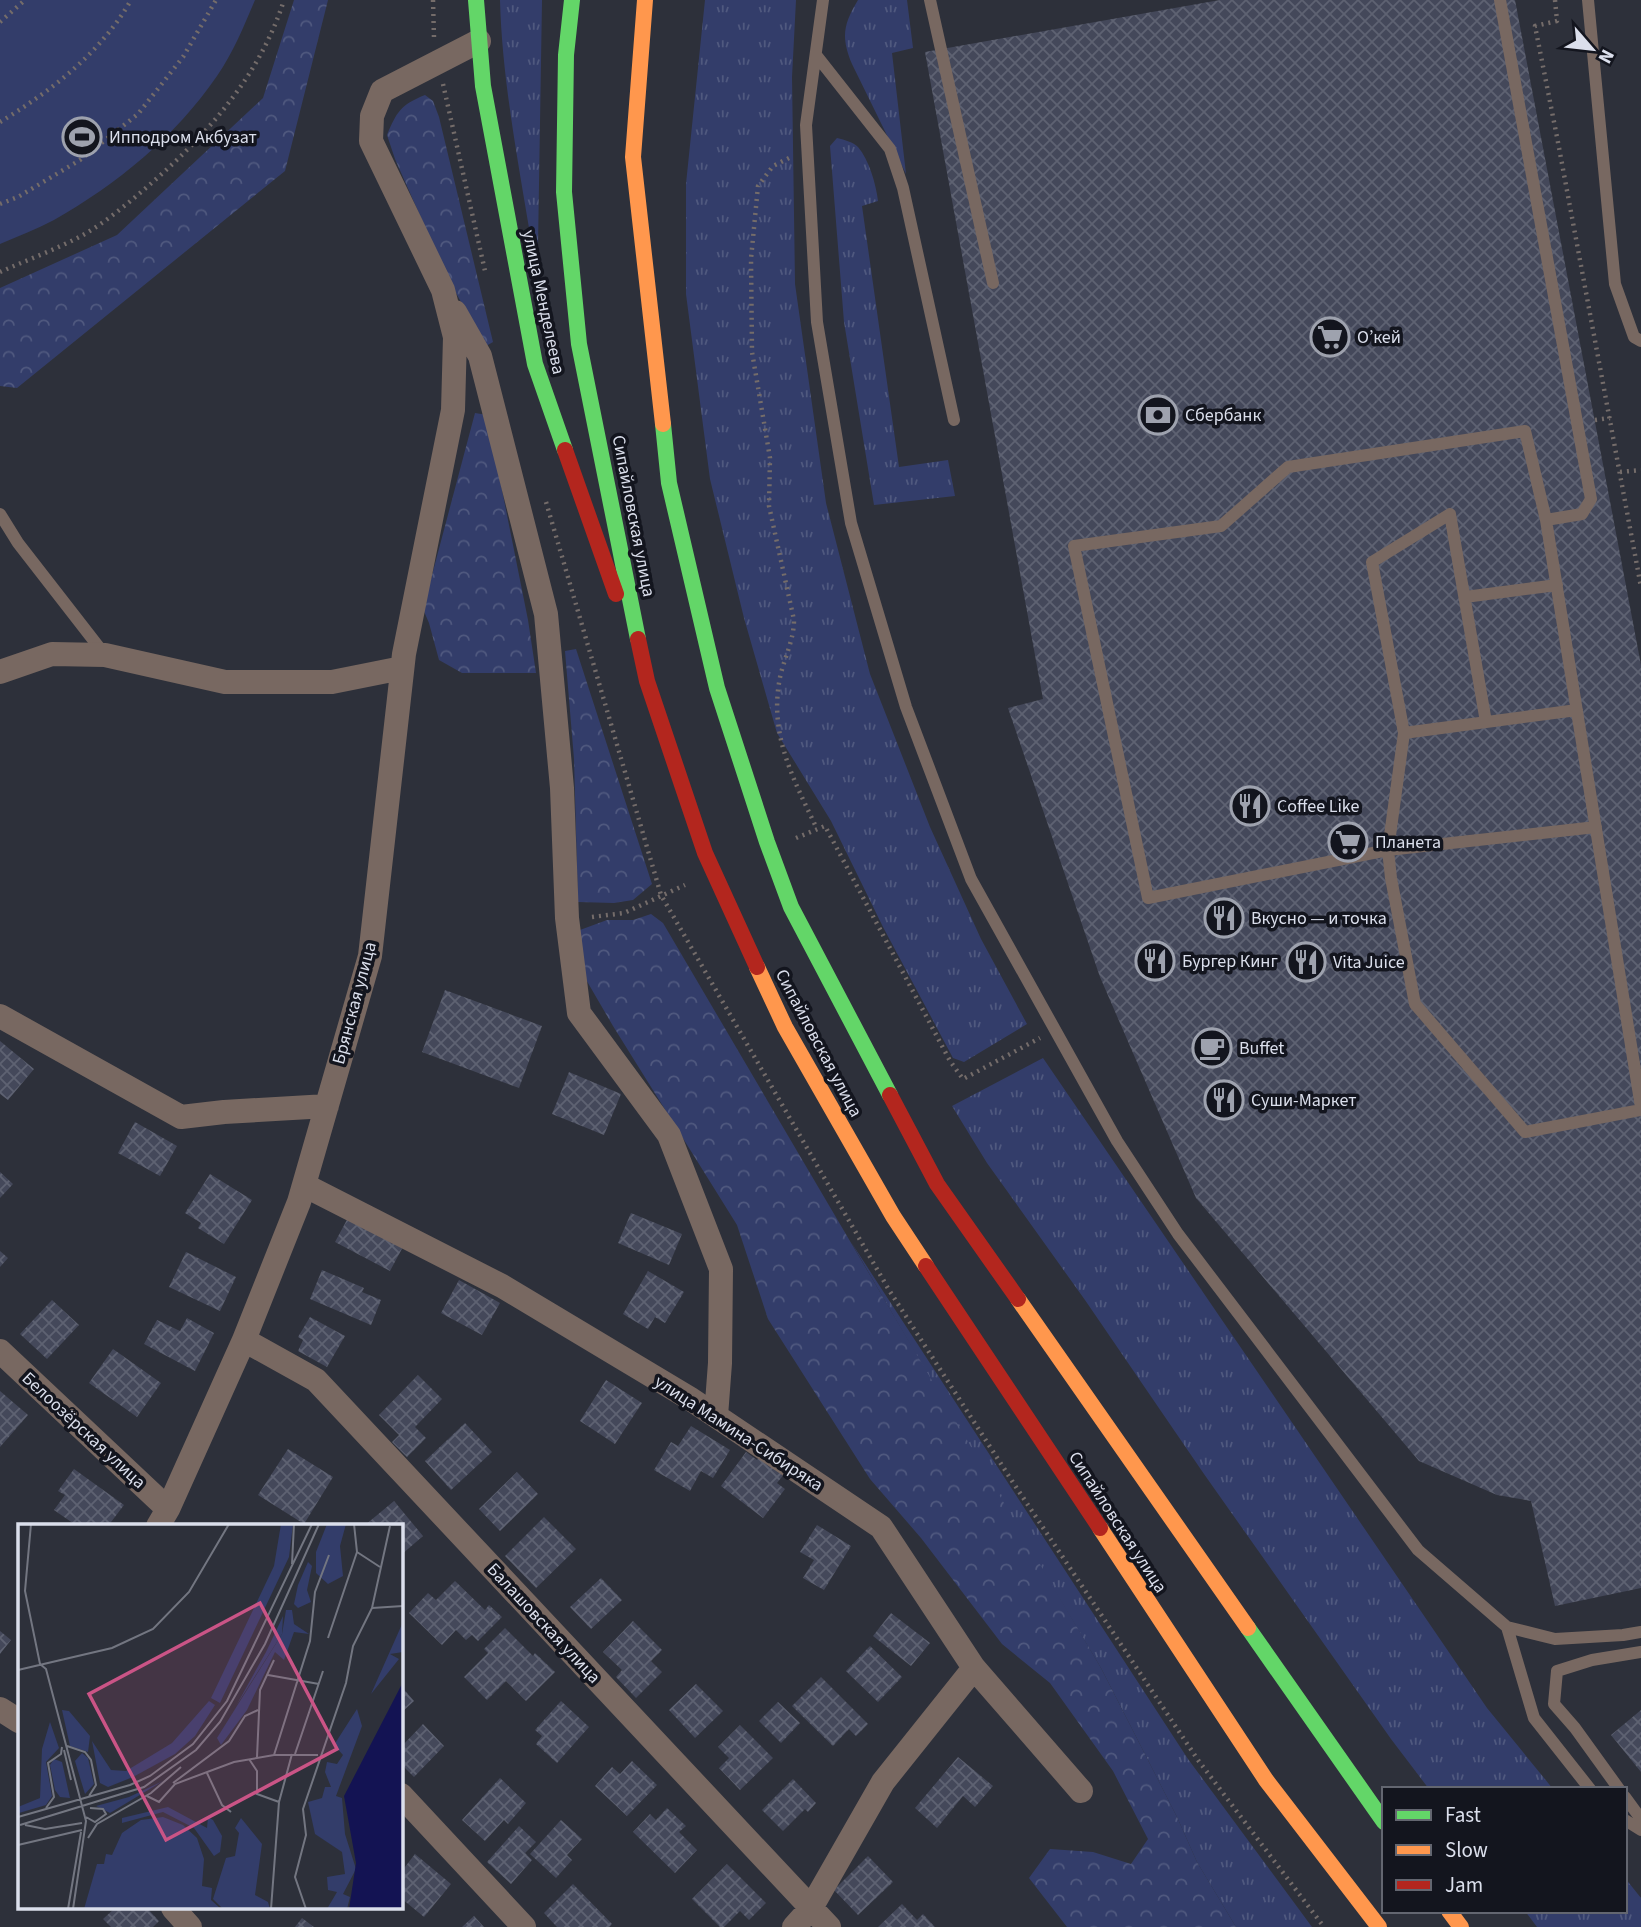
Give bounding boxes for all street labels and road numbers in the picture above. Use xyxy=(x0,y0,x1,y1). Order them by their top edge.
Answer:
street label: улица Менделеева xyxy=(516,228,571,377)
street label: Сипайловская улица xyxy=(606,433,661,599)
street label: Брянская улица xyxy=(326,939,383,1067)
street label: Сипайловская улица xyxy=(769,965,868,1122)
street label: Белоозёрская улица xyxy=(16,1366,151,1495)
street label: улица Мамина-Сибиряка xyxy=(649,1369,828,1497)
street label: Сипайловская улица xyxy=(1062,1447,1173,1598)
street label: Балашовская улица xyxy=(481,1558,606,1689)

